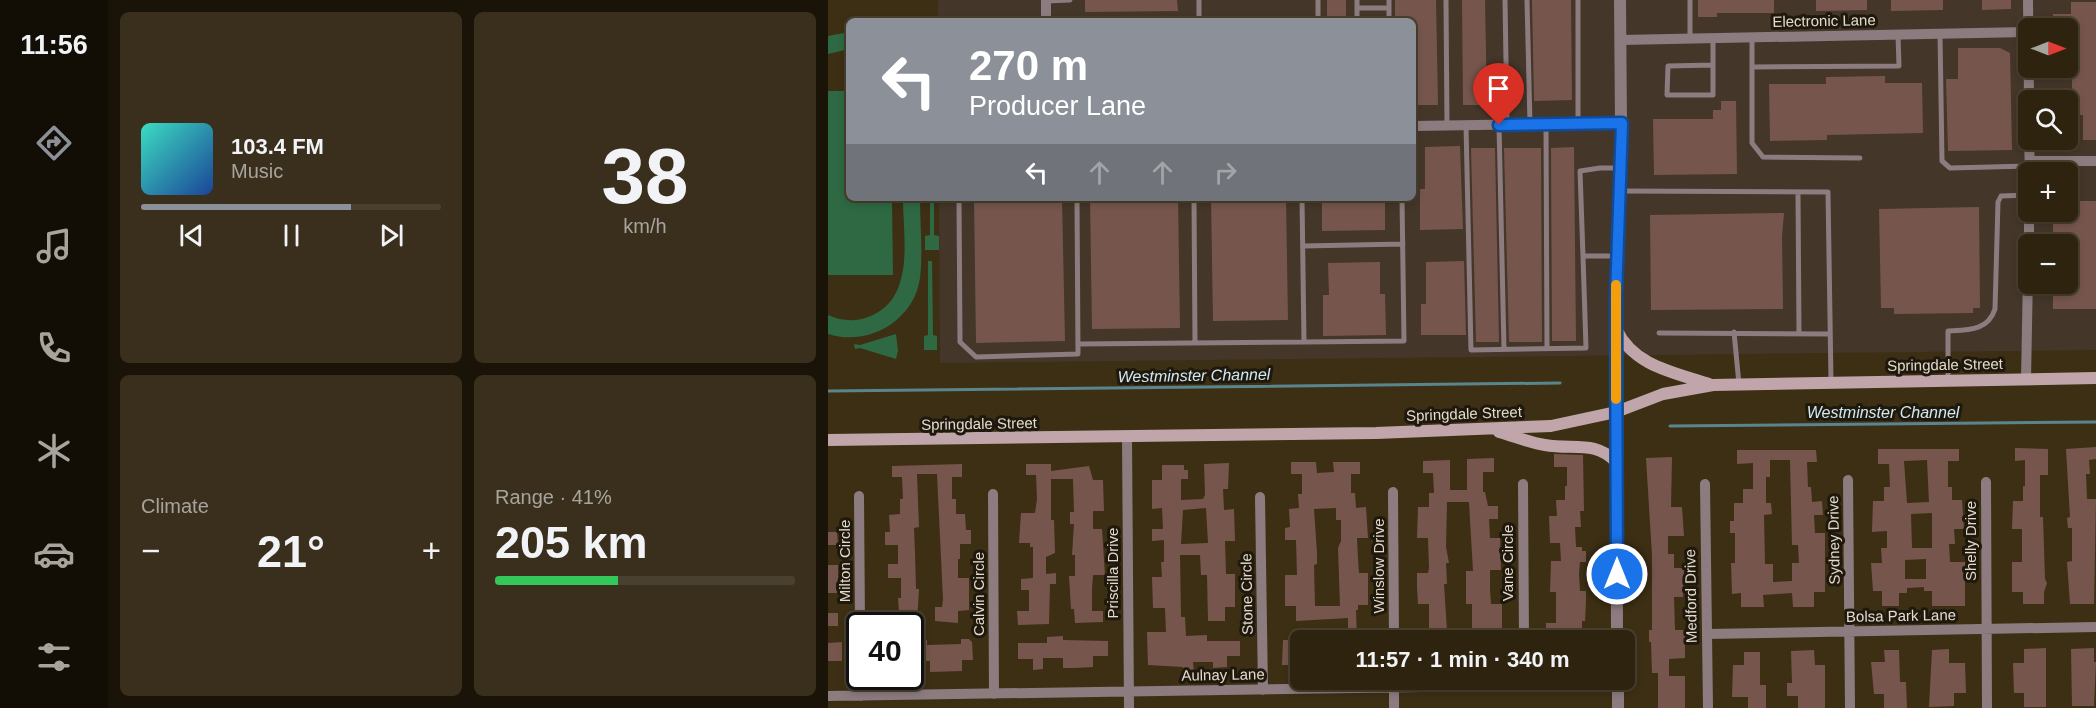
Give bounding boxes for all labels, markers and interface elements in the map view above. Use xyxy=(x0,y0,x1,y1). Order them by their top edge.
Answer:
street label: Electronic Lane xyxy=(1772,11,1876,30)
north arrow xyxy=(2018,18,2078,78)
map controls xyxy=(2018,18,2078,294)
text: 11:56 xyxy=(20,30,88,60)
icon: left xyxy=(870,42,948,120)
text: 270 m xyxy=(969,42,1088,89)
pin xyxy=(1473,63,1524,125)
icon: arrive xyxy=(1482,72,1515,105)
button: search xyxy=(2018,90,2078,150)
text: Producer Lane xyxy=(969,91,1146,121)
icon: directions xyxy=(33,122,75,164)
text: 38 xyxy=(602,132,688,220)
text: 103.4 FM xyxy=(231,134,324,159)
icon: left xyxy=(1020,156,1053,189)
icon: ahead xyxy=(1083,156,1116,189)
icon: ahead xyxy=(1146,156,1179,189)
icon: right xyxy=(1209,156,1242,189)
text: Music xyxy=(231,160,283,182)
button: + xyxy=(2018,162,2078,222)
text: km/h xyxy=(623,215,667,237)
icon: previous xyxy=(175,219,208,252)
icon: pause xyxy=(275,219,308,252)
icon: next xyxy=(375,219,408,252)
icon: music xyxy=(33,225,75,267)
button: − xyxy=(2018,234,2078,294)
icon: phone xyxy=(33,327,75,369)
street label: Springdale Street xyxy=(1887,355,2004,374)
water label: Westminster Channel xyxy=(1118,366,1271,385)
street label: Springdale Street xyxy=(1406,403,1523,424)
water label: Westminster Channel xyxy=(1807,404,1960,421)
street label: Springdale Street xyxy=(921,414,1038,433)
icon: climate xyxy=(33,430,75,472)
text: Range · 41% xyxy=(495,486,612,508)
text: Climate xyxy=(141,495,209,517)
street label: Sydney Drive xyxy=(1824,495,1843,585)
street label: Shelly Drive xyxy=(1962,501,1979,581)
text: 205 km xyxy=(495,517,648,568)
street label: Winslow Drive xyxy=(1370,518,1387,614)
street label: Milton Circle xyxy=(836,520,853,602)
street label: Vane Circle xyxy=(1499,525,1516,601)
text: 21° xyxy=(257,526,325,577)
street label: Priscilla Drive xyxy=(1104,528,1121,618)
text: − xyxy=(141,532,160,569)
text: + xyxy=(422,532,441,569)
icon: car xyxy=(33,533,75,575)
position arrow xyxy=(1585,542,1649,606)
street label: Medford Drive xyxy=(1681,549,1700,643)
street label: Calvin Circle xyxy=(970,552,987,636)
street label: Stone Circle xyxy=(1237,553,1256,635)
street label: Bolsa Park Lane xyxy=(1846,606,1956,625)
speed limit sign: 40 xyxy=(846,612,924,690)
icon: filters xyxy=(33,636,75,678)
text: 11:57 · 1 min · 340 m xyxy=(1356,647,1570,672)
street label: Aulnay Lane xyxy=(1181,665,1265,684)

